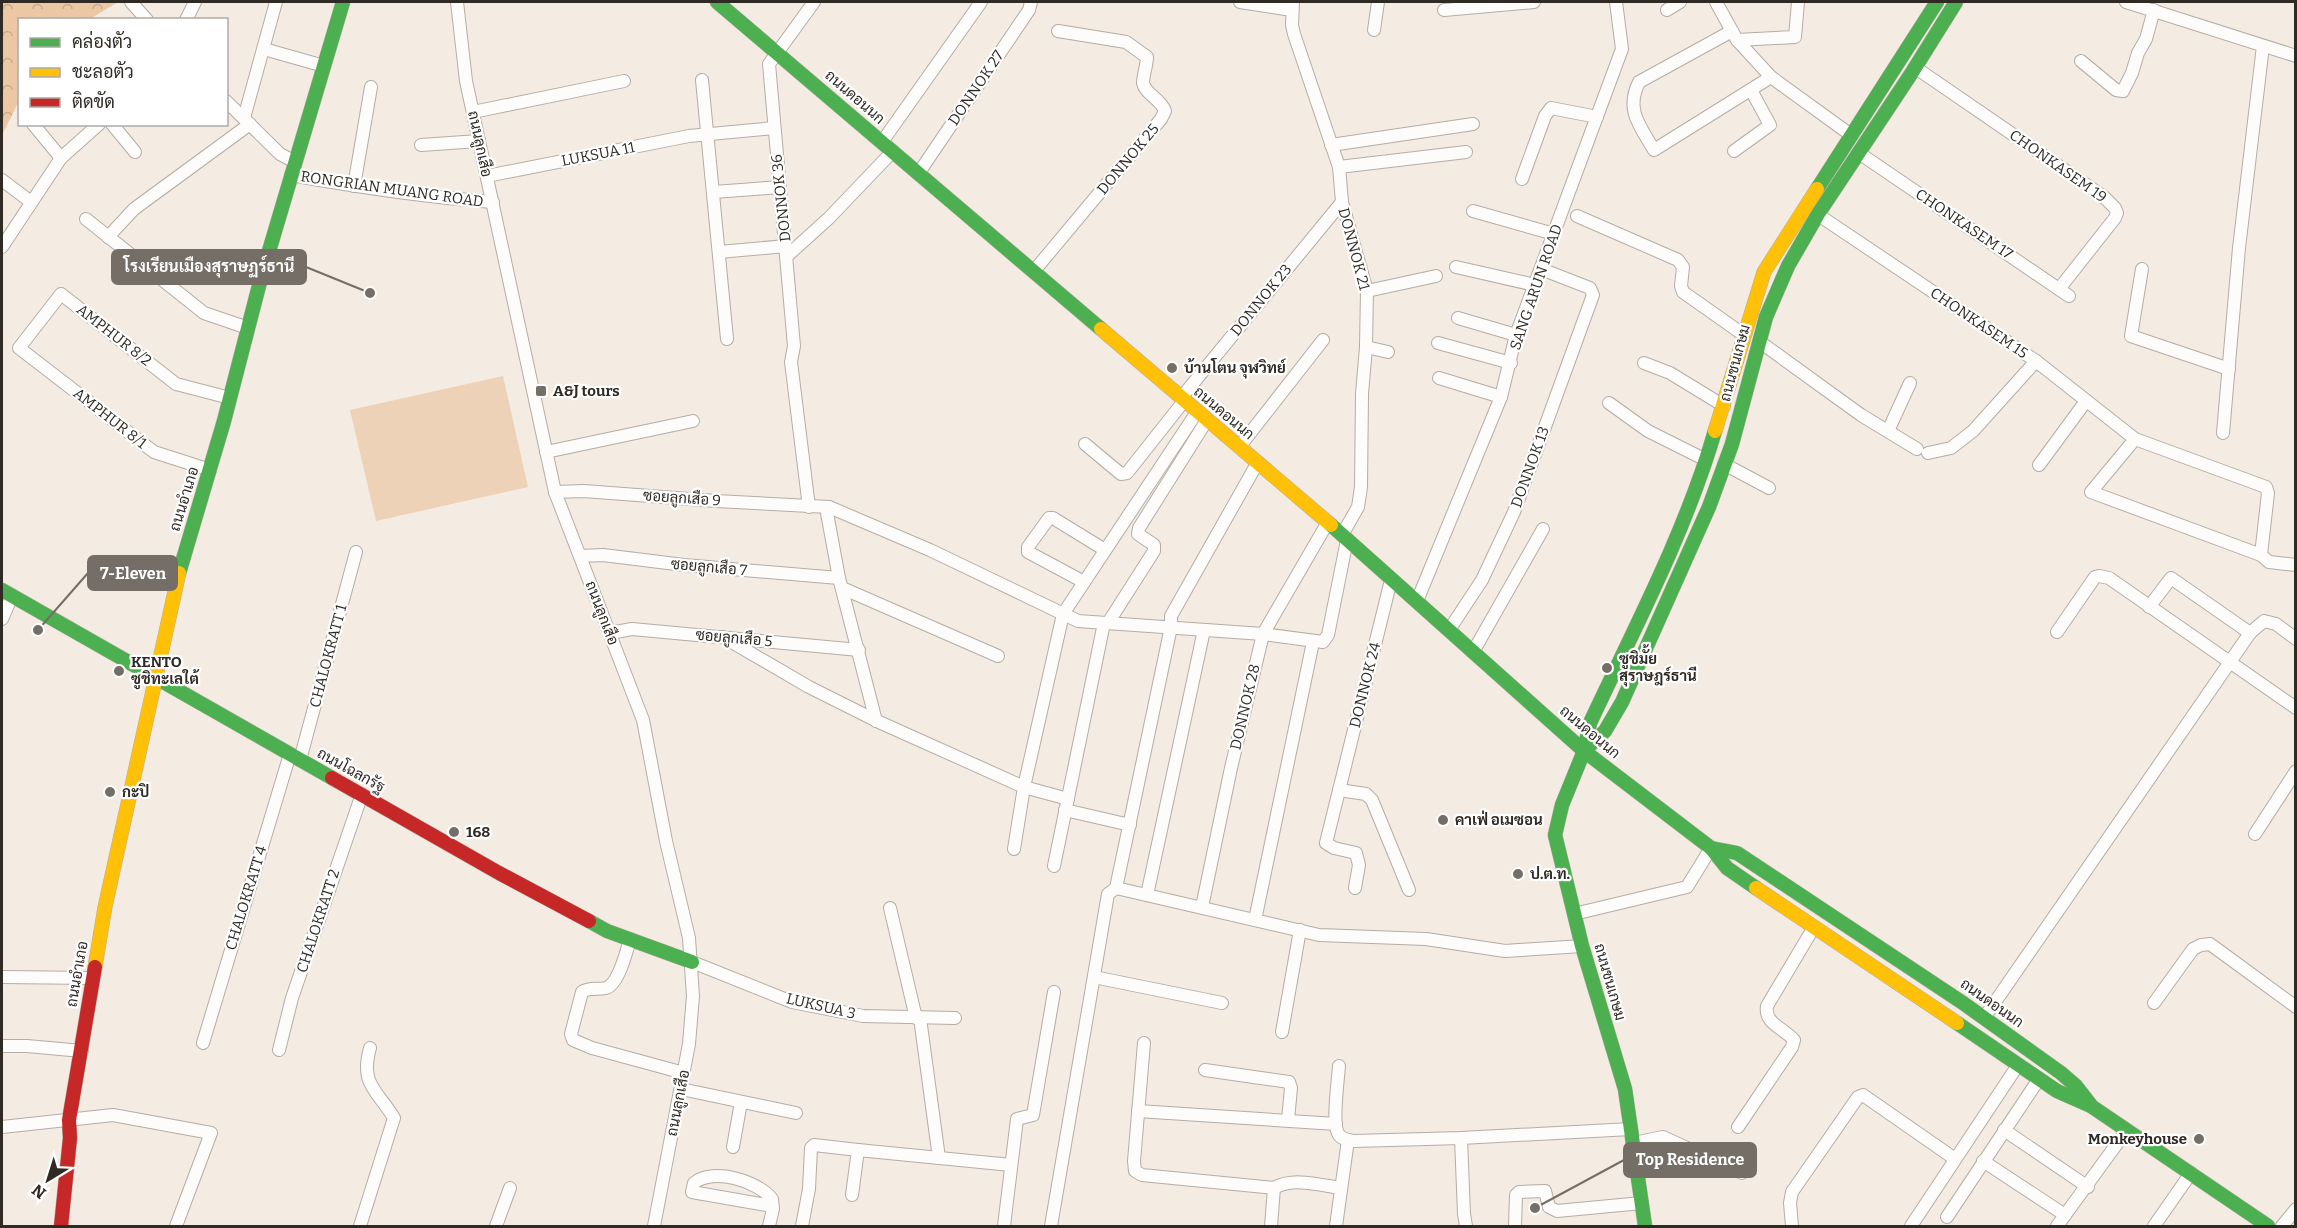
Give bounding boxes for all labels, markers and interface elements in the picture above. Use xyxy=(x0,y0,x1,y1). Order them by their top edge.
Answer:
legend xyxy=(18,18,228,126)
text: คล่องตัว xyxy=(72,30,132,53)
street label: DONNOK 27 xyxy=(944,47,1008,129)
text: ชะลอตัว xyxy=(72,61,134,83)
street label: ถนนดอนนก xyxy=(821,66,889,128)
text: ติดขัด xyxy=(72,91,115,113)
street label: ถนนลูกเสือ xyxy=(463,109,497,179)
street label: DONNOK 25 xyxy=(1093,120,1163,198)
street label: CHONKASEM 19 xyxy=(2006,126,2110,206)
street label: LUKSUA 11 xyxy=(560,138,636,170)
street label: DONNOK 36 xyxy=(767,153,795,243)
street label: RONGRIAN MUANG ROAD xyxy=(299,167,485,211)
street label: CHONKASEM 17 xyxy=(1912,185,2016,263)
street label: DONNOK 21 xyxy=(1334,206,1374,292)
street label: SANG ARUN ROAD xyxy=(1506,222,1566,352)
callout: โรงเรียนเมืองสุราษฏร์ธานี xyxy=(112,250,306,284)
text: โรงเรียนเมืองสุราษฏร์ธานี xyxy=(123,255,295,278)
street label: DONNOK 23 xyxy=(1227,260,1295,340)
street label: CHONKASEM 15 xyxy=(1927,284,2031,362)
street label: AMPHUR 8/2 xyxy=(73,300,155,370)
street label: ถนนชนเกษม xyxy=(1716,322,1754,404)
place label: บ้านโตน จุฬวิทย์ xyxy=(1184,357,1287,379)
marker: บ้านโตน จุฬวิทย์ xyxy=(1165,361,1179,375)
place label: A&J tours xyxy=(553,382,620,400)
street label: ถนนดอนนก xyxy=(1190,383,1258,443)
street label: AMPHUR 8/1 xyxy=(70,384,150,452)
marker: A&J tours xyxy=(534,384,548,398)
street label: DONNOK 13 xyxy=(1507,424,1553,510)
street label: ถนนอำเภอ xyxy=(166,465,202,533)
street label: ซอยลูกเสือ 9 xyxy=(642,485,722,511)
street label: ซอยลูกเสือ 7 xyxy=(670,554,749,580)
callout: 7-Eleven xyxy=(88,556,177,590)
text: 7-Eleven xyxy=(100,564,167,583)
street label: ถนนลูกเสือ xyxy=(581,578,623,648)
street label: CHALOKRATT 1 xyxy=(306,603,350,709)
street label: ซอยลูกเสือ 5 xyxy=(695,625,773,651)
street label: DONNOK 24 xyxy=(1346,640,1384,730)
place label: ซูชิมั้ย สุราษฎร์ธานี xyxy=(1619,644,1697,687)
place label: KENTO ซูชิทะเลใต้ xyxy=(131,653,200,690)
marker: ซูชิมั้ย สุราษฎร์ธานี xyxy=(1600,661,1614,675)
street label: DONNOK 28 xyxy=(1226,662,1264,752)
marker: KENTO ซูชิทะเลใต้ xyxy=(112,664,126,678)
street label: ถนนดอนนก xyxy=(1556,702,1624,762)
street label: ถนนโฉลกรัฐ xyxy=(313,743,389,797)
place label: กะปิ xyxy=(122,783,149,801)
marker: กะปิ xyxy=(103,785,117,799)
place label: คาเฟ่ อเมซอน xyxy=(1455,810,1543,829)
marker: คาเฟ่ อเมซอน xyxy=(1436,813,1450,827)
place label: 168 xyxy=(466,823,490,841)
marker: 168 xyxy=(447,825,461,839)
street label: CHALOKRATT 4 xyxy=(222,843,271,953)
place label: ป.ต.ท. xyxy=(1530,865,1570,883)
street label: CHALOKRATT 2 xyxy=(293,867,343,975)
marker: ป.ต.ท. xyxy=(1511,867,1525,881)
street label: ถนนอำเภอ xyxy=(62,940,92,1008)
street label: ถนนชนเกษม xyxy=(1590,941,1630,1023)
street label: ถนนดอนนก xyxy=(1957,975,2027,1031)
street label: LUKSUA 3 xyxy=(785,989,857,1023)
street label: ถนนลูกเสือ xyxy=(662,1068,694,1138)
place label: Monkeyhouse xyxy=(2088,1130,2187,1148)
marker: Monkeyhouse xyxy=(2192,1132,2206,1146)
callout: Top Residence xyxy=(1624,1143,1756,1177)
north arrow xyxy=(18,1150,78,1210)
text: Top Residence xyxy=(1636,1150,1745,1169)
text: N xyxy=(28,1180,50,1203)

